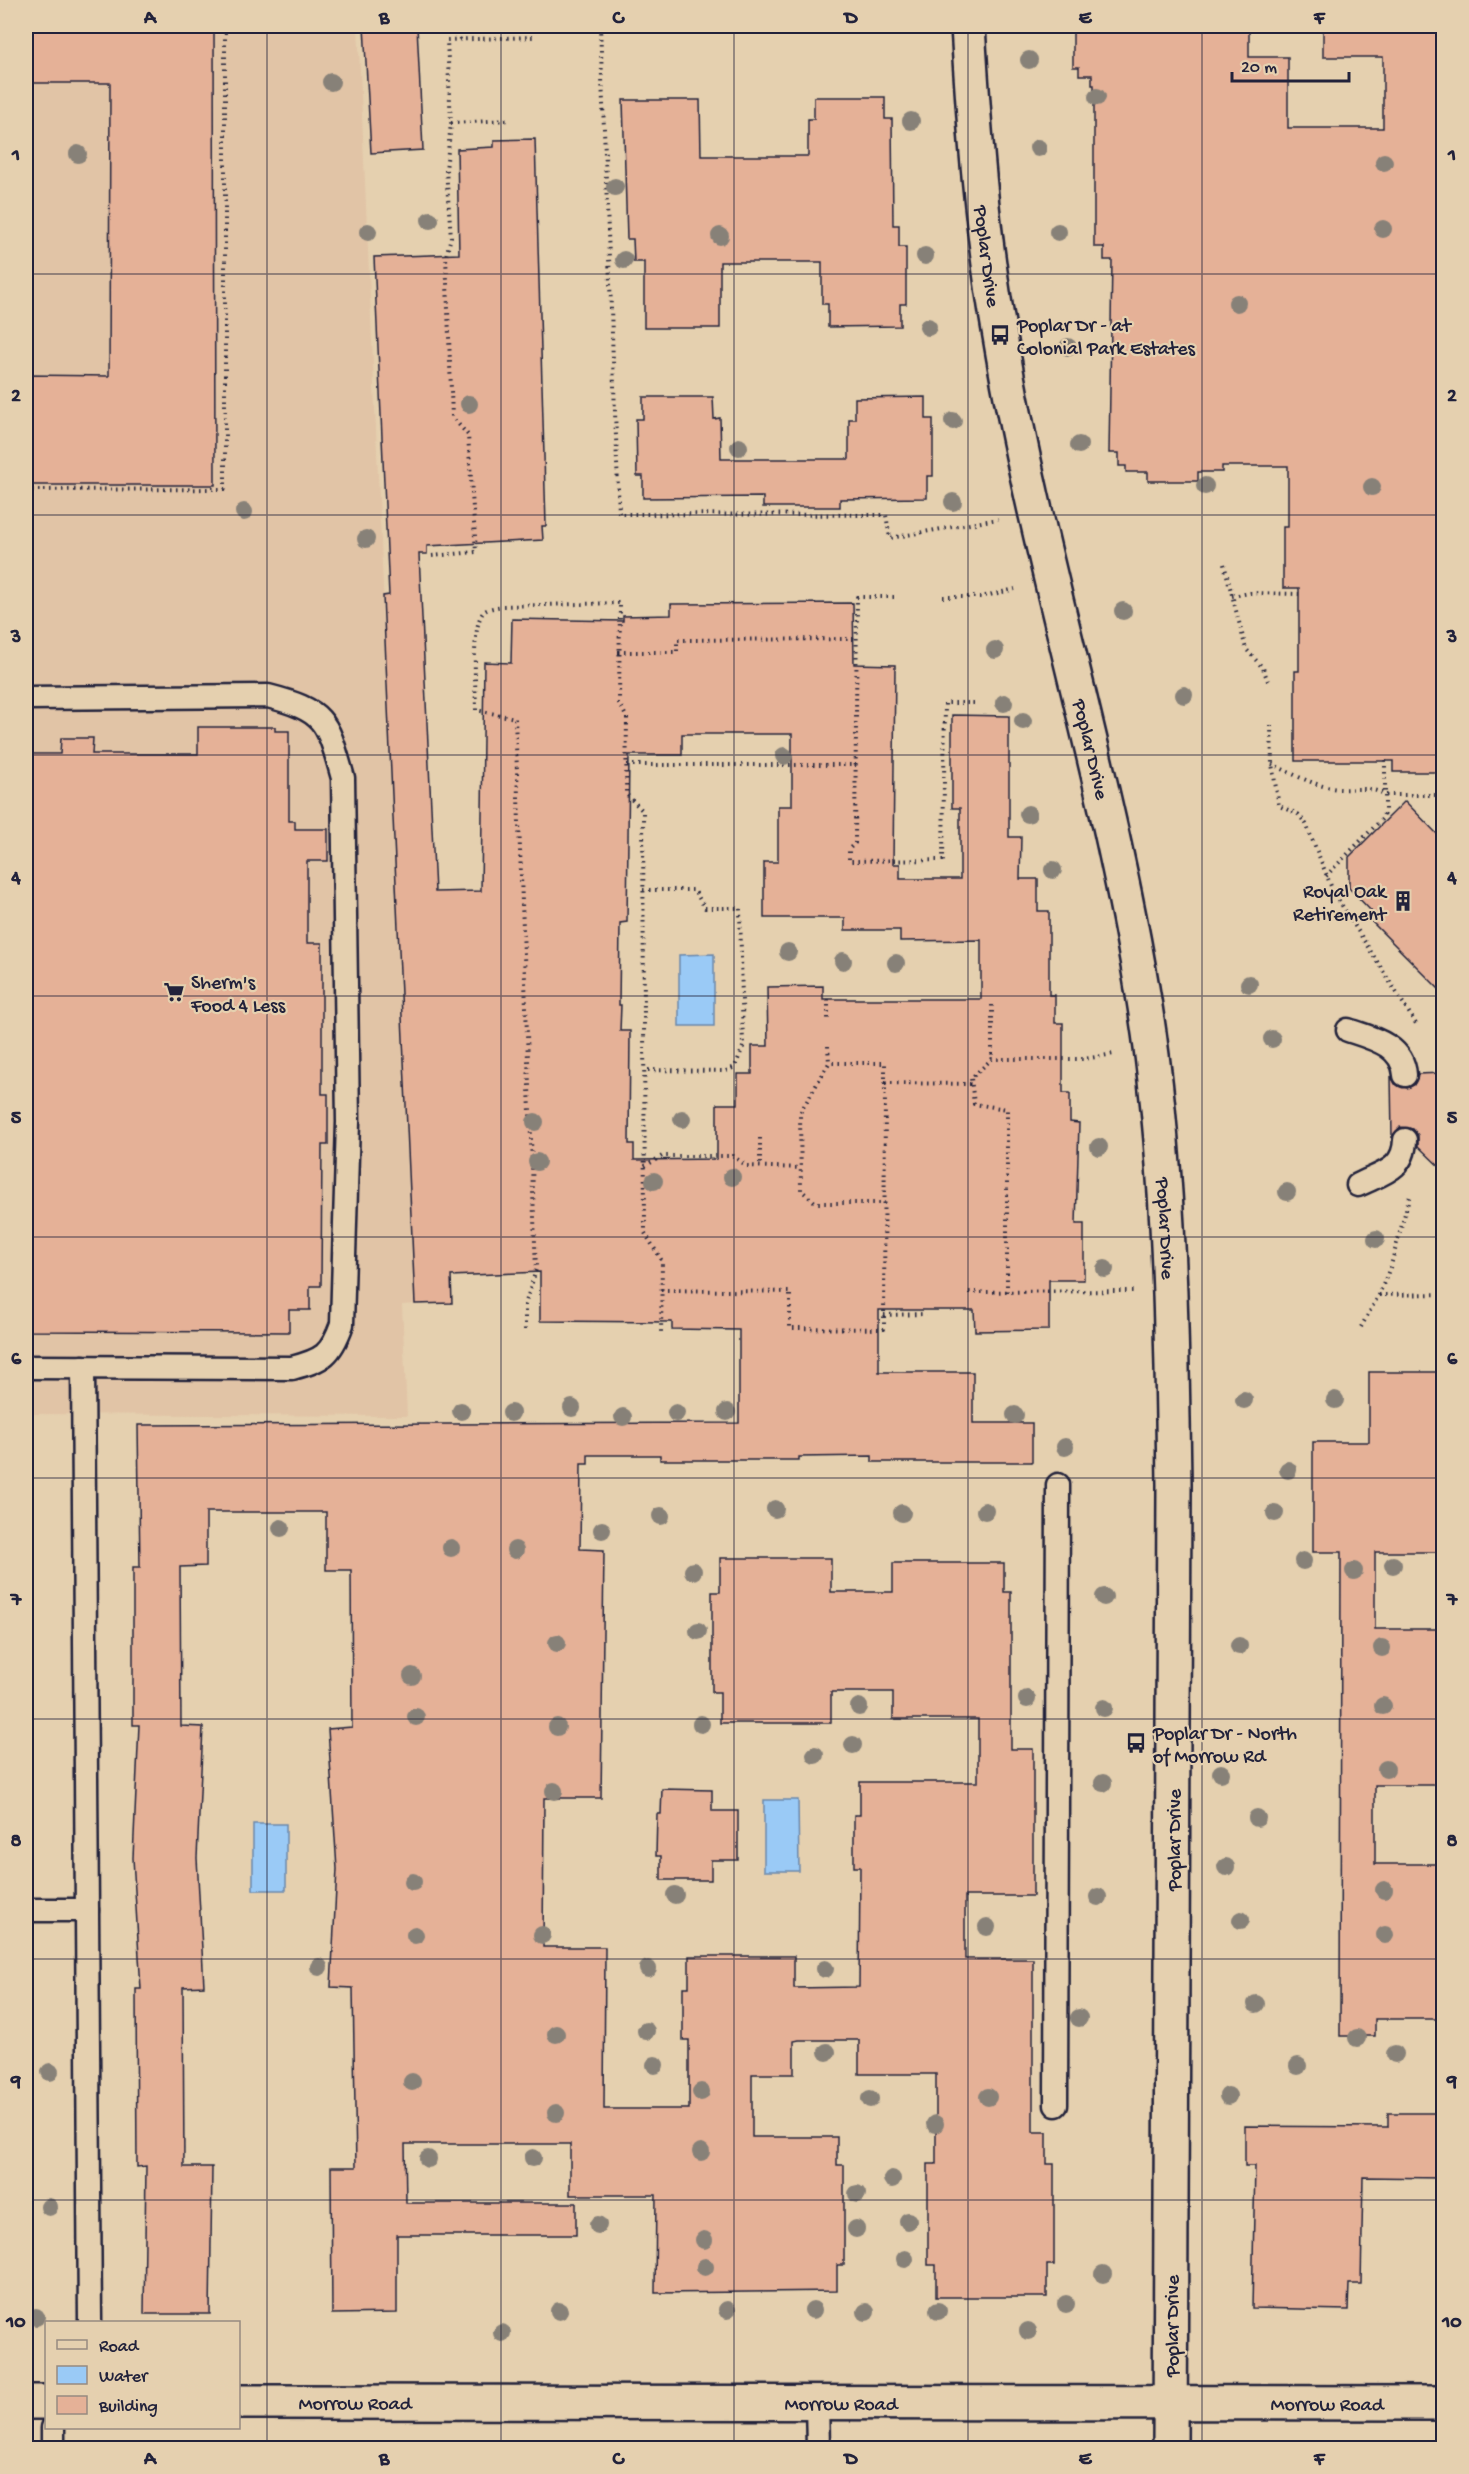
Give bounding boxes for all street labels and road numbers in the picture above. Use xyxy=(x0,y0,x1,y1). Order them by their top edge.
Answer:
street label: Poplar Drive xyxy=(967,203,1003,310)
street label: Poplar Drive xyxy=(1065,696,1112,803)
street label: Poplar Drive xyxy=(1149,1176,1178,1281)
street label: Poplar Drive xyxy=(1165,1788,1188,1892)
street label: Poplar Drive xyxy=(1163,2274,1186,2378)
street label: Morrow Road xyxy=(299,2394,414,2417)
street label: Morrow Road xyxy=(785,2394,900,2418)
street label: Morrow Road xyxy=(1271,2395,1386,2418)

